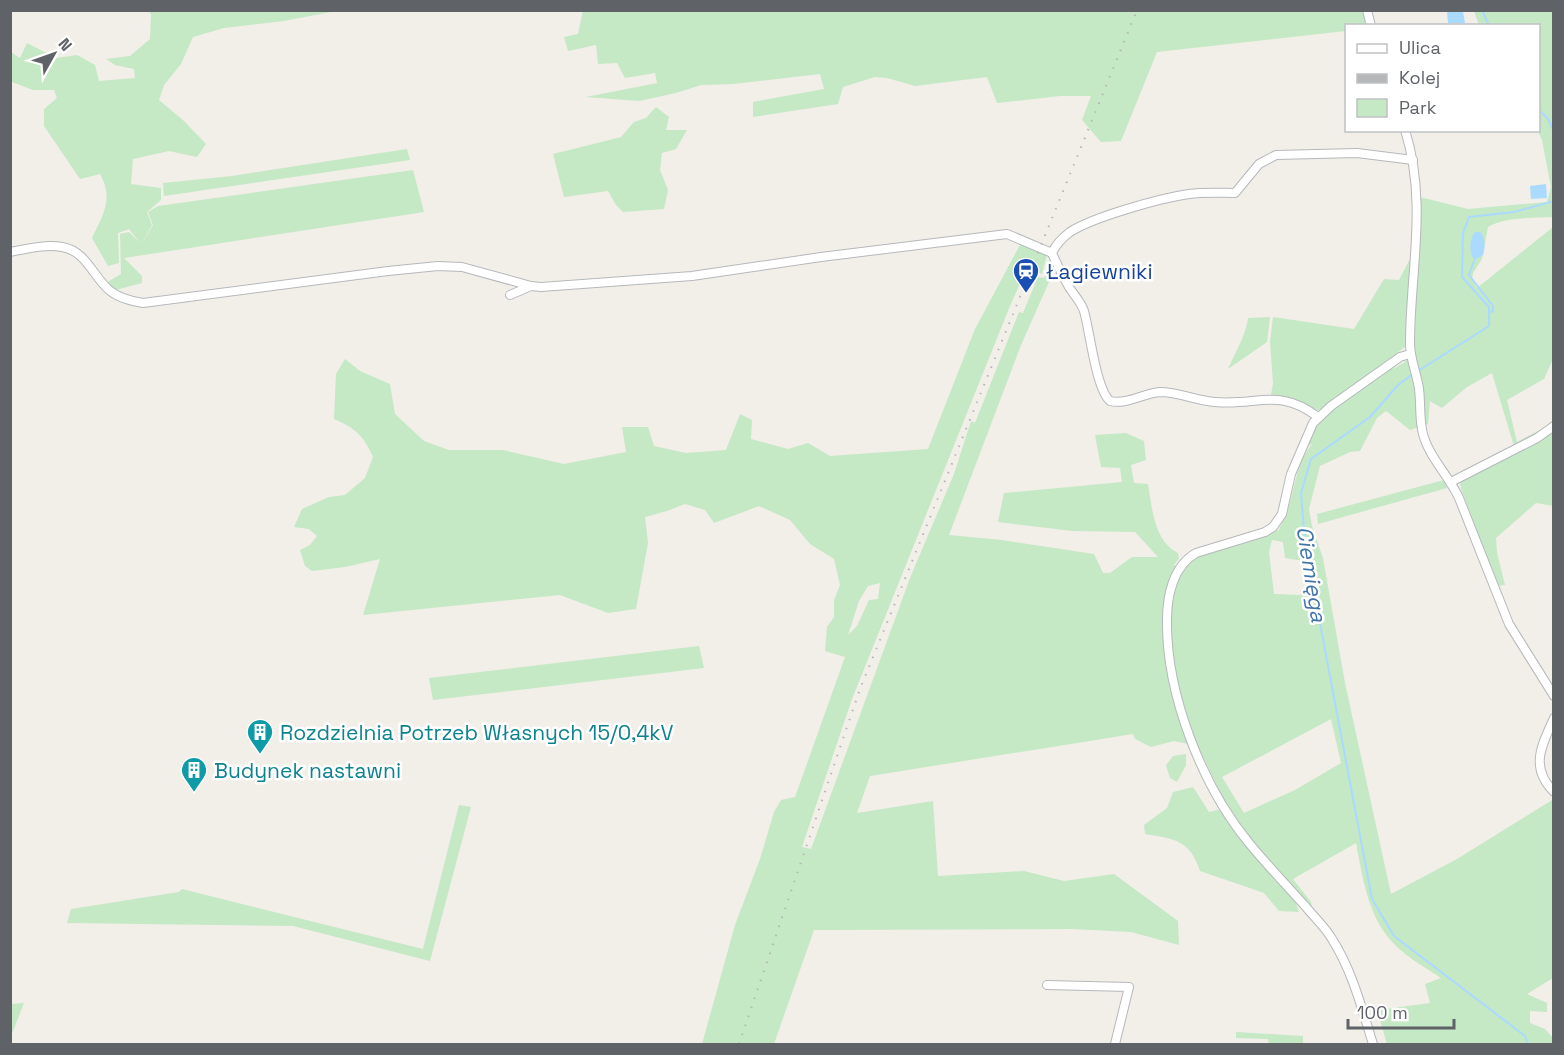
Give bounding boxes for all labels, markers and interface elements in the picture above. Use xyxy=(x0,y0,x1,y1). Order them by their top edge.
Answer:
north arrow xyxy=(24,24,84,84)
legend xyxy=(1345,24,1540,132)
text: N xyxy=(54,34,77,56)
text: Ulica xyxy=(1399,36,1441,59)
text: Kolej xyxy=(1399,66,1440,89)
text: Park xyxy=(1399,96,1437,119)
station icon: Łagiewniki xyxy=(1011,256,1041,294)
place label: Łagiewniki xyxy=(1046,258,1153,285)
water label: Ciemięga xyxy=(1291,524,1333,624)
building icon: Rozdzielnia Potrzeb Własnych 15/0,4kV xyxy=(245,717,275,755)
place label: Rozdzielnia Potrzeb Własnych 15/0,4kV xyxy=(280,719,674,746)
building icon: Budynek nastawni xyxy=(179,755,209,793)
place label: Budynek nastawni xyxy=(214,757,401,784)
scale bar xyxy=(1348,992,1454,1030)
text: 100 m xyxy=(1357,1001,1408,1024)

